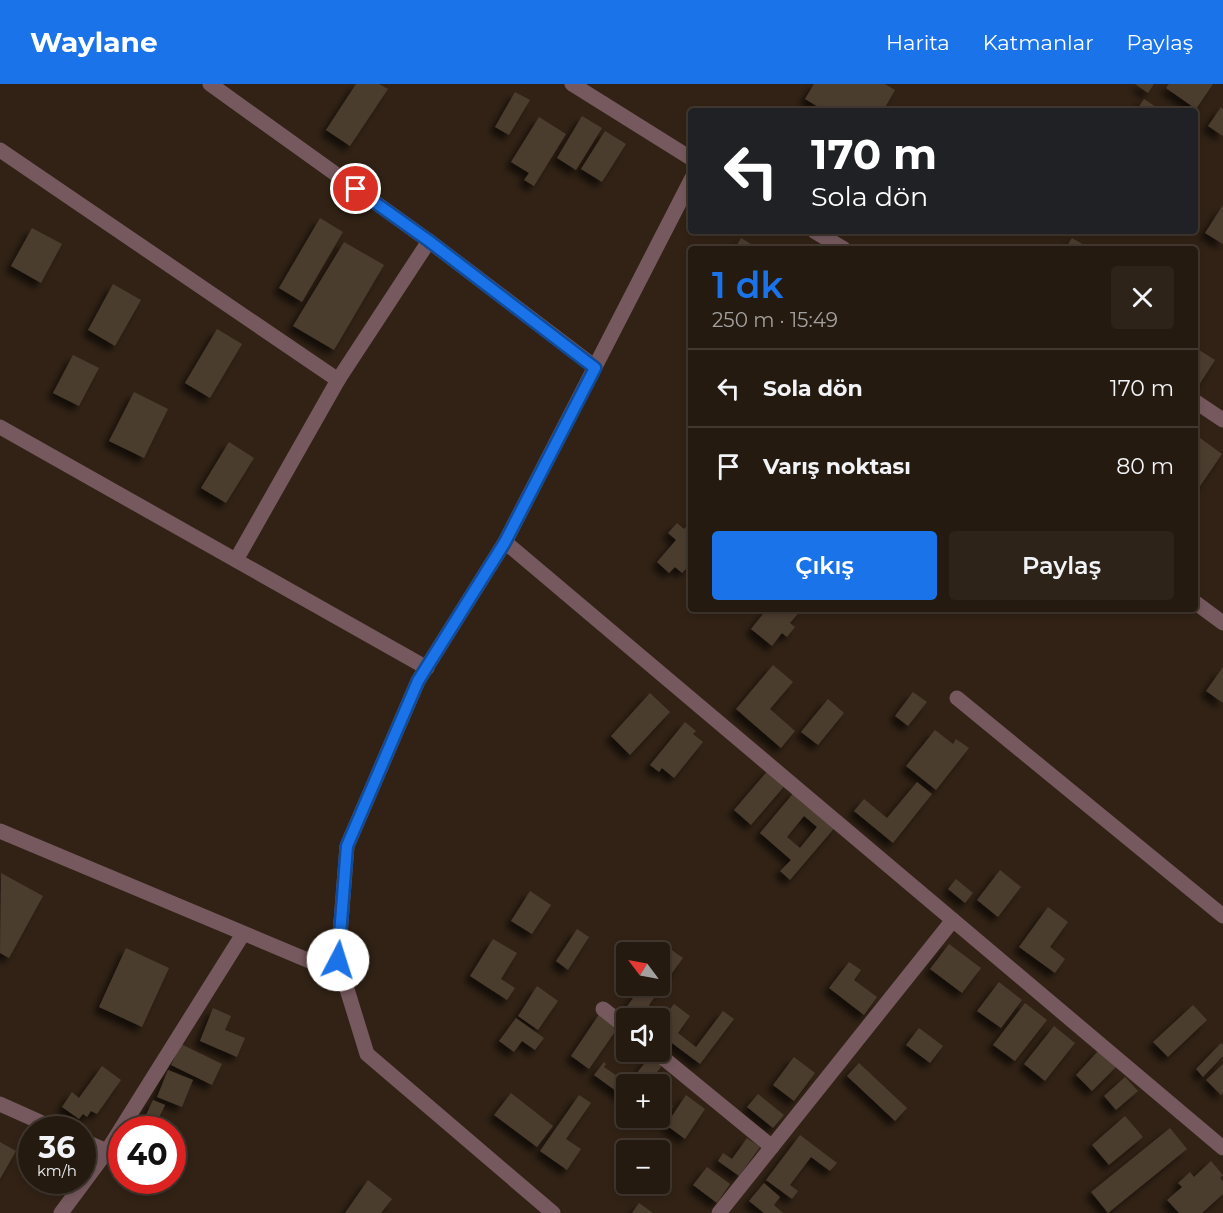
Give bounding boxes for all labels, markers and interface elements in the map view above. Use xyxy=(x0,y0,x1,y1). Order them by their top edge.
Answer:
text: Waylane xyxy=(30,25,158,59)
text: Harita xyxy=(886,30,950,55)
text: Katmanlar xyxy=(983,30,1094,55)
text: Paylaş xyxy=(1127,30,1193,55)
text: 170 m xyxy=(811,128,937,180)
icon: left xyxy=(712,132,790,210)
pin xyxy=(330,163,381,214)
icon: arrive xyxy=(339,172,372,205)
text: Sola dön xyxy=(811,180,928,213)
text: 1 dk xyxy=(712,263,783,307)
button: close xyxy=(1111,266,1174,329)
text: 250 m · 15:49 xyxy=(712,308,838,332)
icon: left xyxy=(712,372,745,405)
text: Sola dön xyxy=(763,375,863,402)
text: 170 m xyxy=(1110,375,1174,402)
icon: arrive xyxy=(712,450,745,483)
text: Varış noktası xyxy=(763,453,911,480)
text: 80 m xyxy=(1116,453,1174,480)
button: Çıkış xyxy=(712,531,937,600)
button: Paylaş xyxy=(949,531,1174,600)
position arrow xyxy=(306,928,370,992)
north arrow xyxy=(616,942,670,996)
map controls xyxy=(616,942,670,1194)
button: sound xyxy=(616,1008,670,1062)
button: + xyxy=(616,1074,670,1128)
speed limit sign: 40 xyxy=(108,1116,186,1194)
text: 36 xyxy=(39,1129,75,1166)
button: − xyxy=(616,1140,670,1194)
text: km/h xyxy=(37,1161,77,1180)

